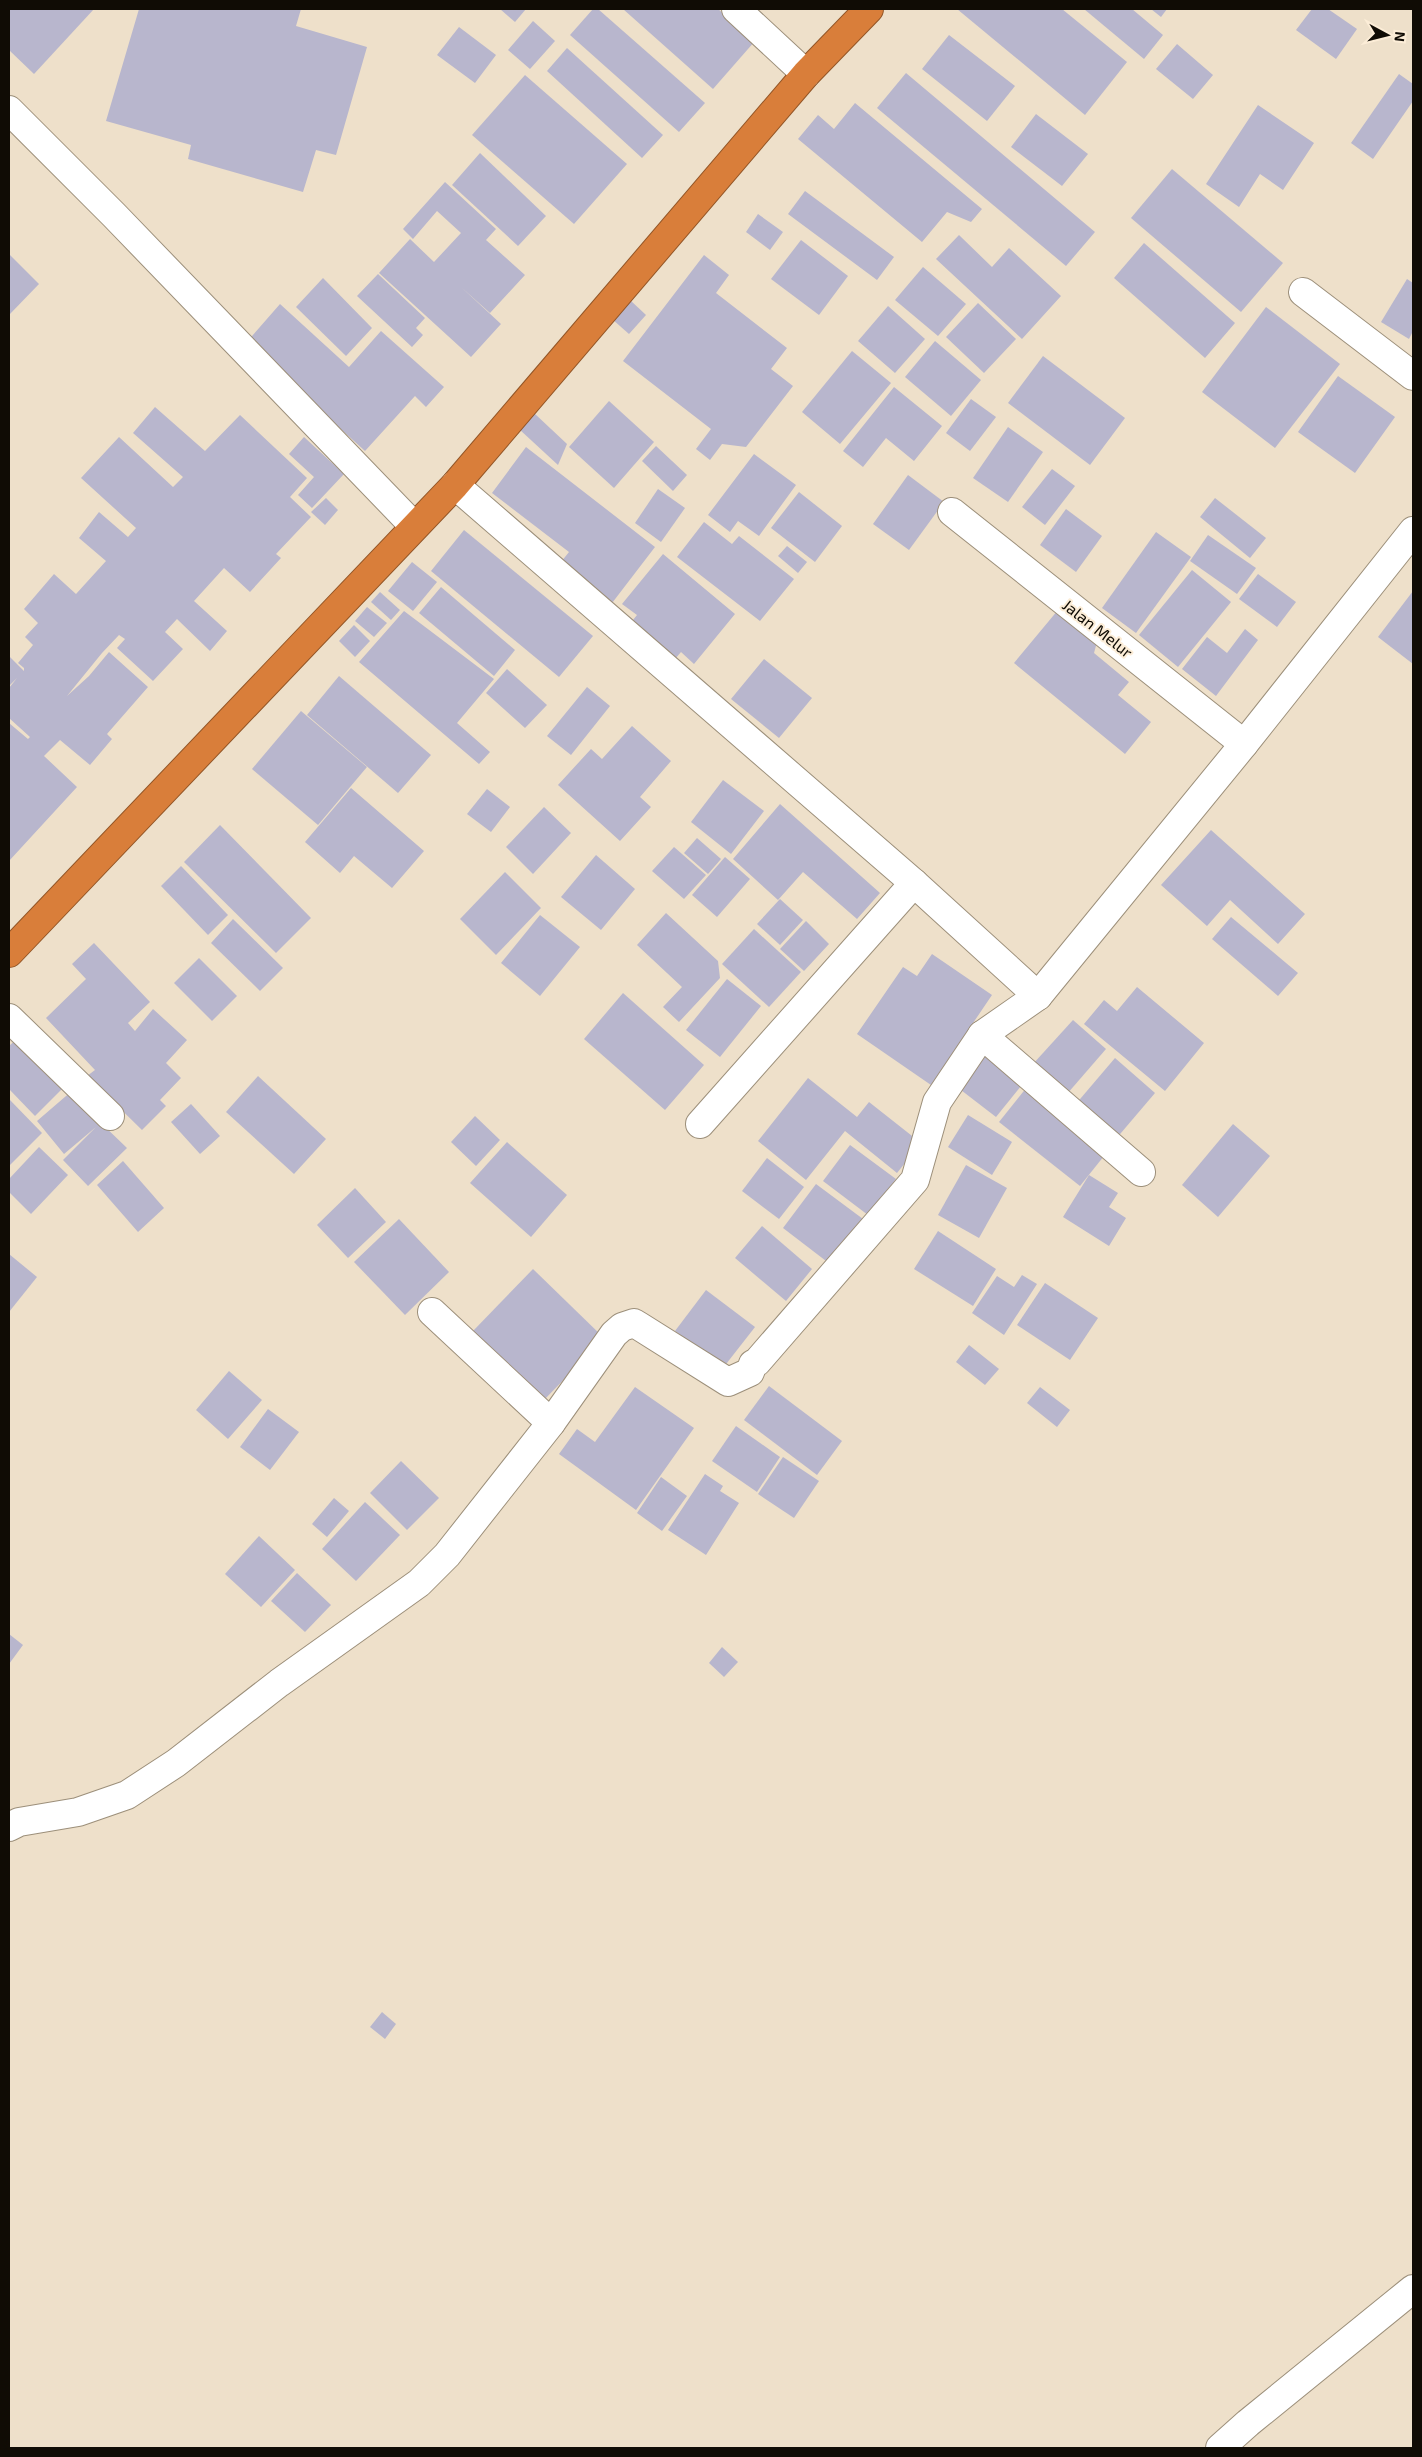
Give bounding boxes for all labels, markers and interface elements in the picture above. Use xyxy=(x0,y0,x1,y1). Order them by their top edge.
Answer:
north arrow xyxy=(1362,10,1412,60)
text: N xyxy=(1391,31,1409,43)
street label: Jalan Melur xyxy=(1059,595,1137,662)

